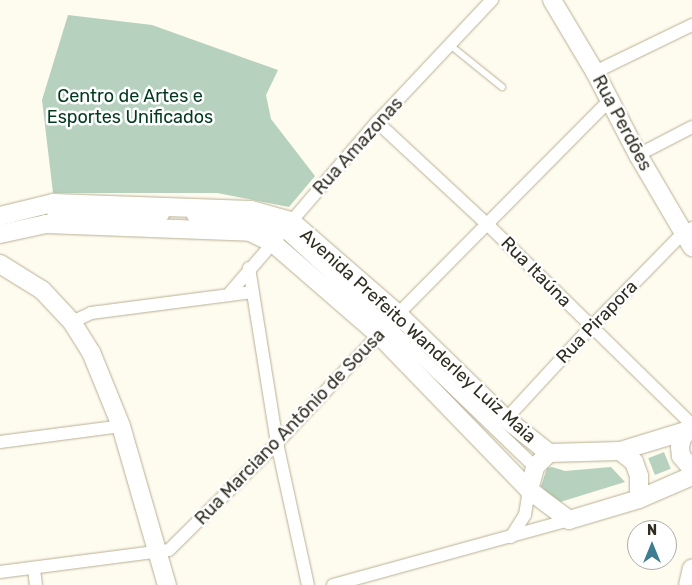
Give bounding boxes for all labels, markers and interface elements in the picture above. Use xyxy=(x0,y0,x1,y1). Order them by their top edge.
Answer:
street label: Rua Perdões xyxy=(588,71,656,175)
park label: Centro de Artes e Esportes Unificados xyxy=(47,86,213,128)
street label: Rua Amazonas xyxy=(308,93,408,199)
street label: Avenida Prefeito Wanderley Luiz Maia xyxy=(295,224,541,448)
street label: Rua Itaúna xyxy=(496,232,576,312)
street label: Rua Pirapora xyxy=(552,276,642,368)
street label: Rua Marciano Antônio de Sousa xyxy=(190,324,390,530)
north arrow xyxy=(627,520,677,570)
text: N xyxy=(647,522,657,539)

